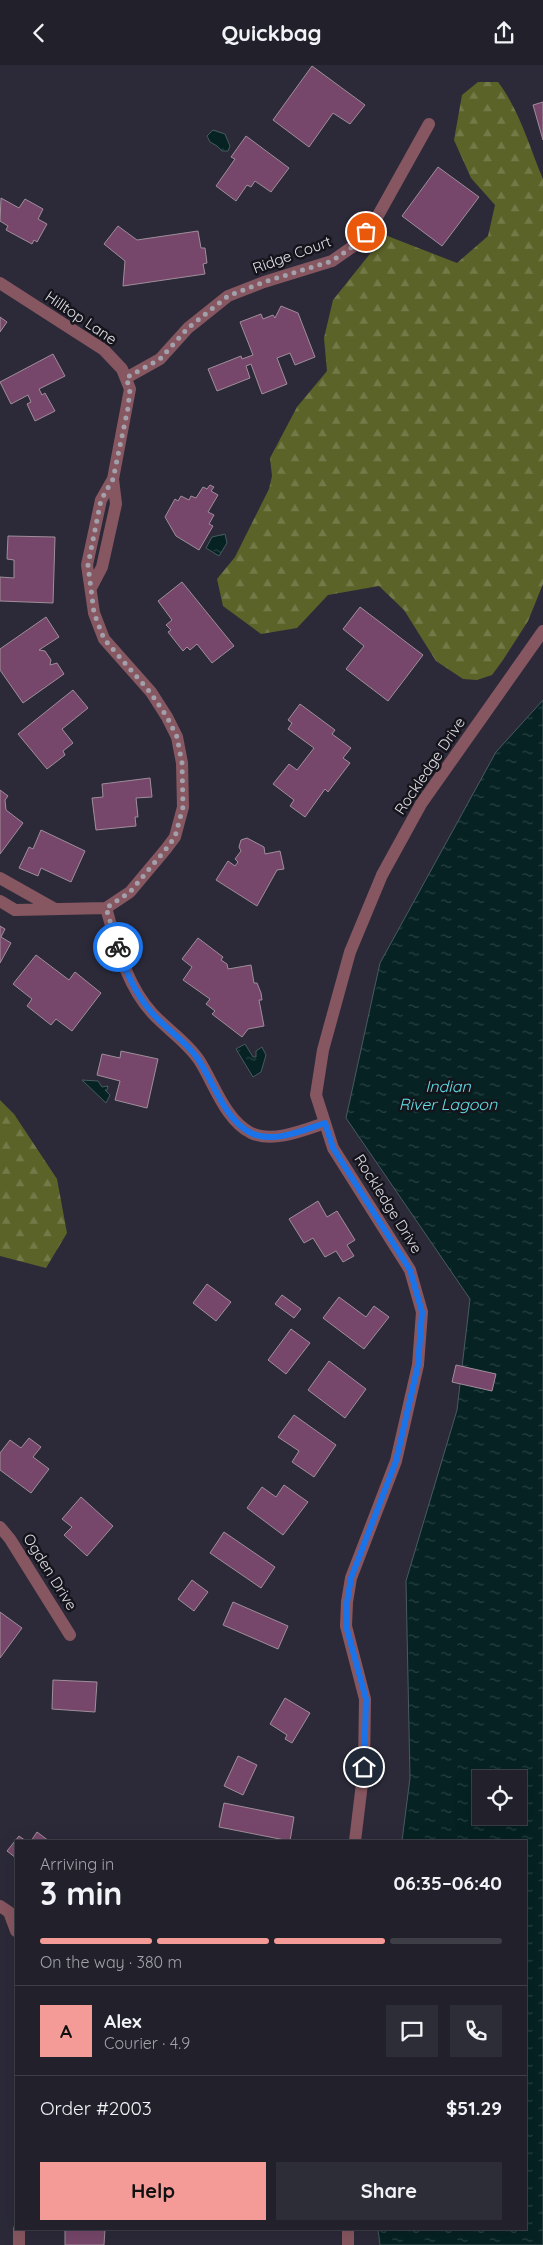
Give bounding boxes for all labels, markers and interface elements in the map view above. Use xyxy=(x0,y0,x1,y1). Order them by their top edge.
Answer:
icon: back xyxy=(25,19,53,47)
text: Quickbag xyxy=(221,19,322,47)
icon: share xyxy=(490,19,518,47)
pin xyxy=(345,211,387,253)
icon: bag xyxy=(352,218,380,246)
street label: Ridge Court xyxy=(250,232,334,278)
street label: Hilltop Lane xyxy=(42,287,121,348)
street label: Rockledge Drive xyxy=(390,713,469,818)
courier xyxy=(93,922,143,972)
icon: bike xyxy=(104,933,132,961)
water label: Indian River Lagoon xyxy=(399,1076,498,1114)
street label: Rockledge Drive xyxy=(350,1151,427,1257)
street label: Ogden Drive xyxy=(19,1530,82,1614)
pin xyxy=(343,1746,385,1788)
icon: home xyxy=(350,1753,378,1781)
map controls xyxy=(472,1770,527,1825)
button: locate xyxy=(472,1770,527,1825)
text: Arriving in xyxy=(40,1854,114,1874)
text: 06:35–06:40 xyxy=(393,1871,502,1895)
text: 3 min xyxy=(40,1873,122,1913)
text: On the way · 380 m xyxy=(40,1952,182,1972)
button: chat xyxy=(386,2005,438,2057)
button: phone xyxy=(450,2005,502,2057)
text: Alex xyxy=(104,2009,142,2033)
text: A xyxy=(60,2019,72,2043)
text: Courier · 4.9 xyxy=(104,2033,190,2053)
text: Order #2003 xyxy=(40,2096,152,2120)
text: $51.29 xyxy=(446,2096,502,2120)
button: Help xyxy=(40,2162,266,2220)
button: Share xyxy=(276,2162,502,2220)

